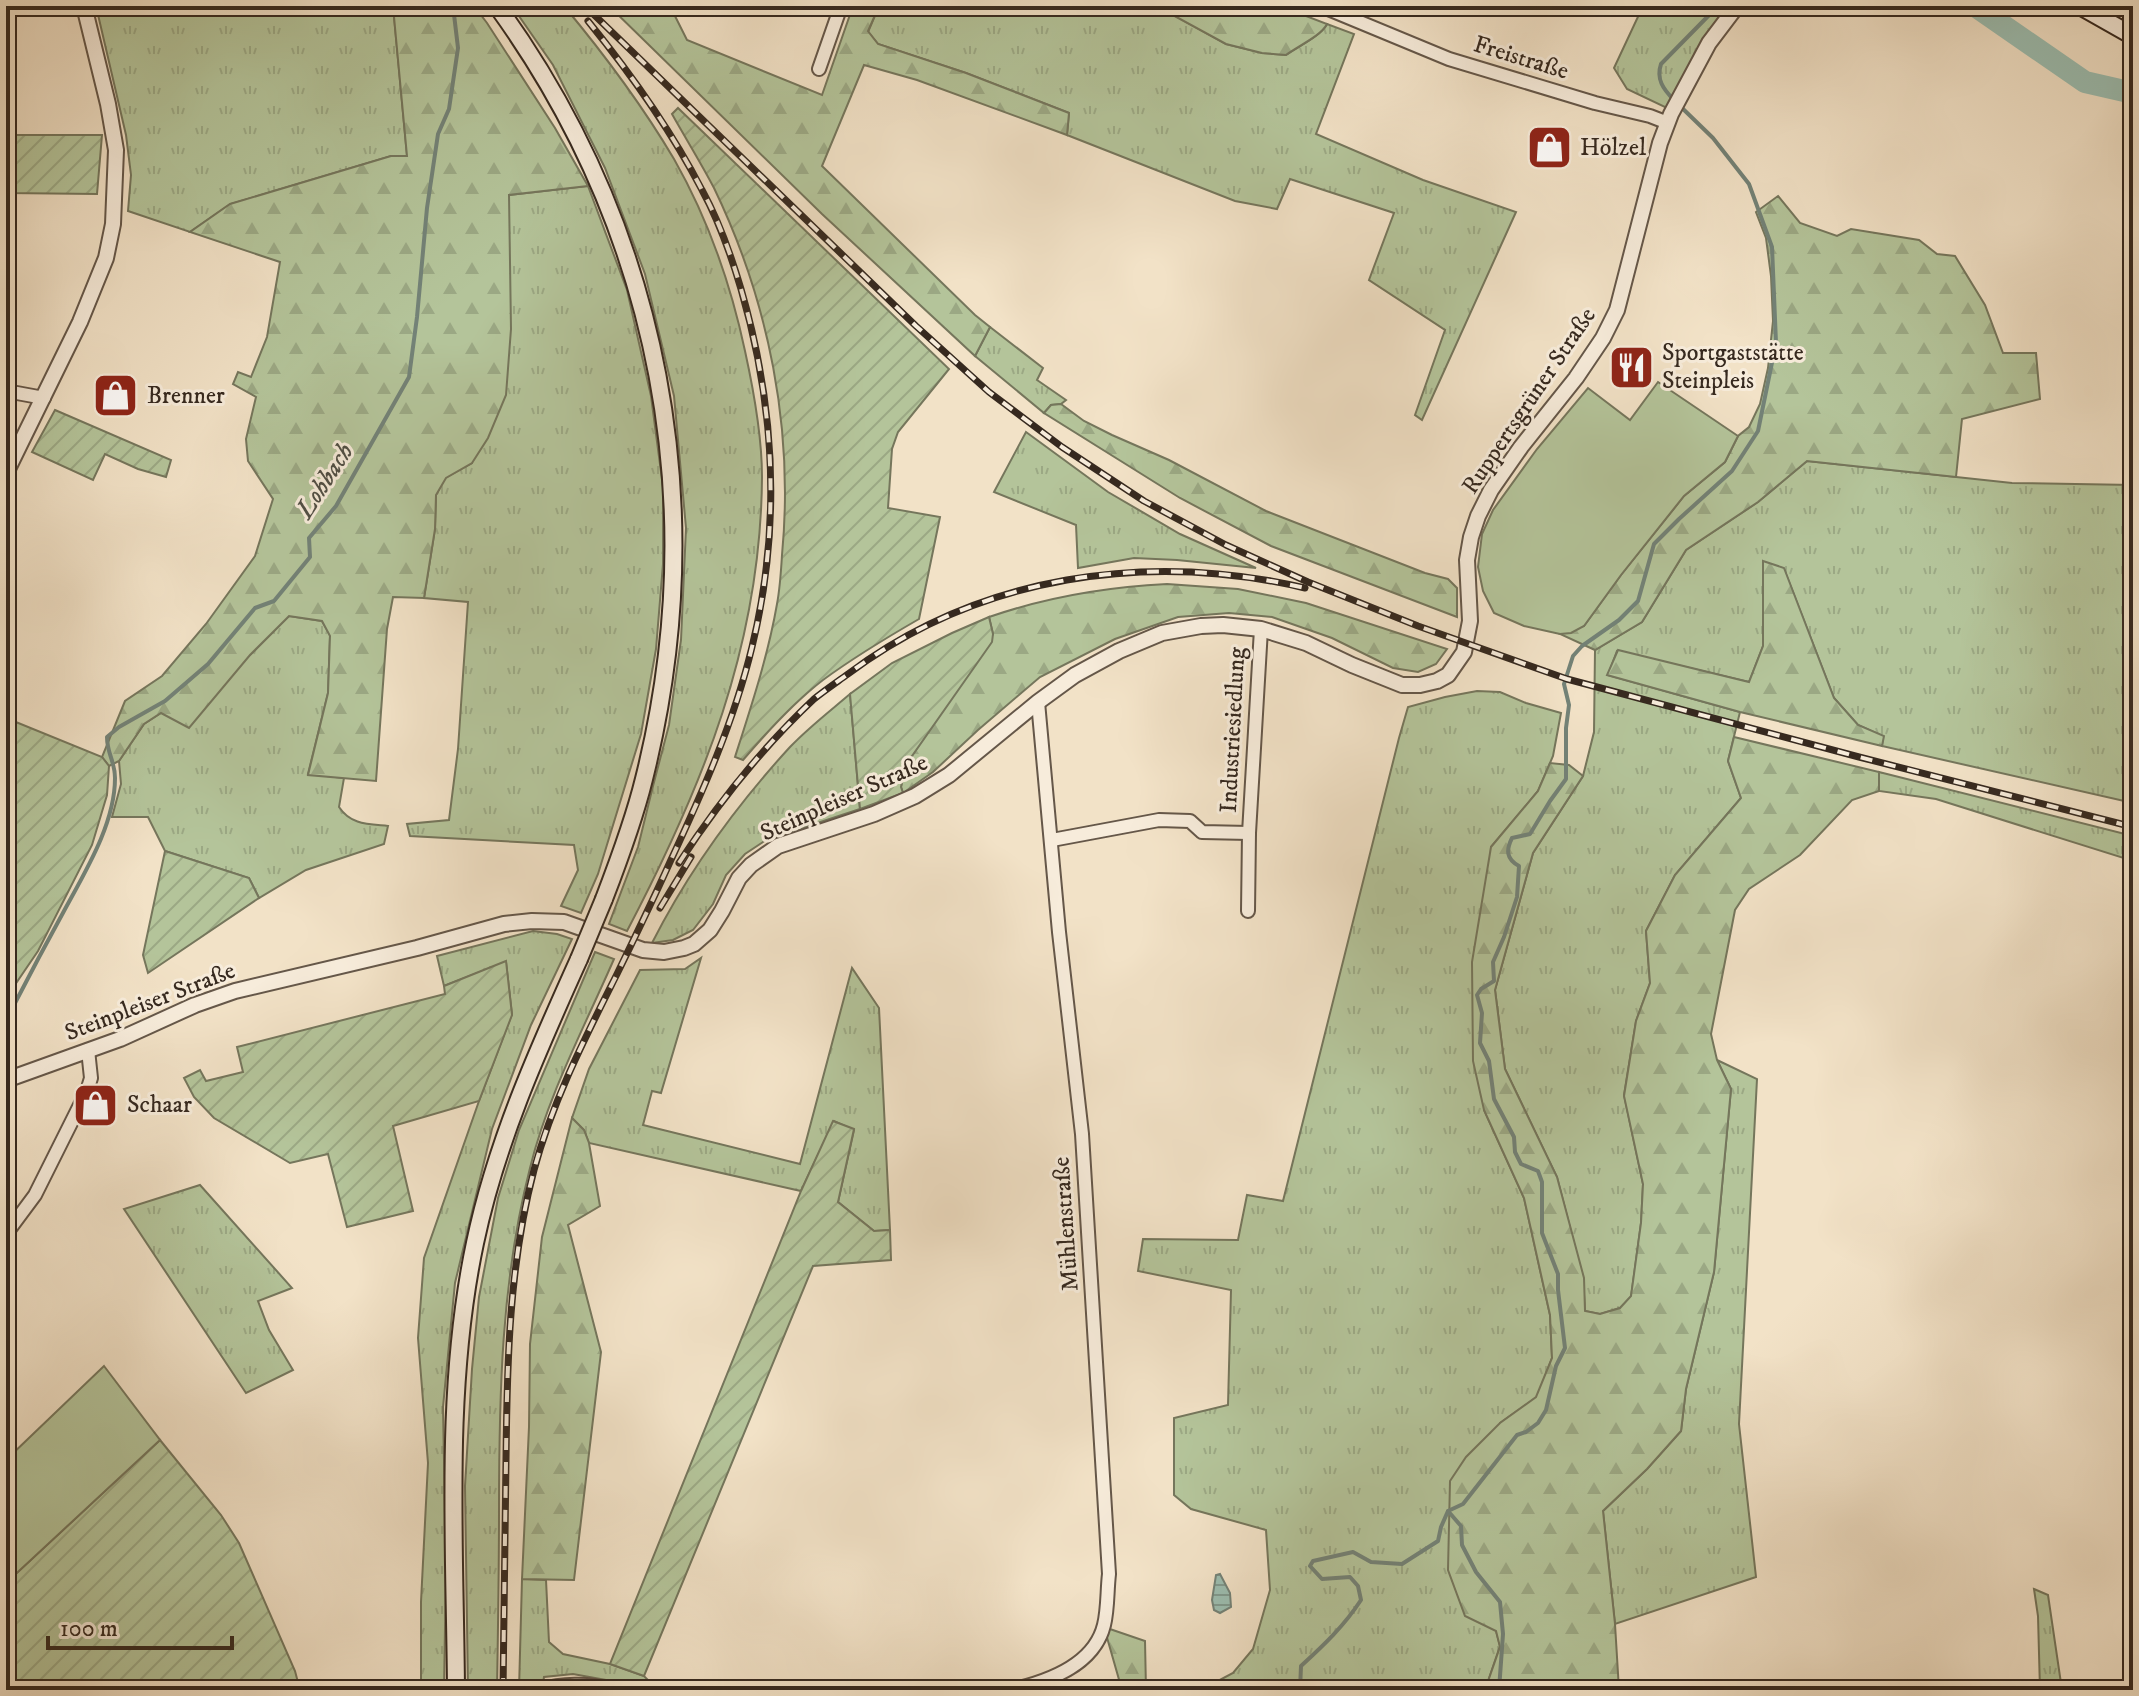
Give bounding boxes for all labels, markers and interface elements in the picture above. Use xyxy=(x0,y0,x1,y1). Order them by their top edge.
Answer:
street label: Freistraße xyxy=(1470,29,1572,87)
shop icon: Hölzel xyxy=(1525,124,1573,172)
place label: Hölzel xyxy=(1580,133,1647,163)
street label: Ruppertsgrüner Straße xyxy=(1455,302,1603,500)
place label: Sportgaststätte Steinpleis xyxy=(1662,338,1804,396)
restaurant icon: Sportgaststätte Steinpleis xyxy=(1607,343,1655,391)
shop icon: Brenner xyxy=(92,372,140,420)
place label: Brenner xyxy=(147,381,225,411)
water label: Lohbach xyxy=(287,437,362,527)
street label: Industriesiedlung xyxy=(1214,646,1252,814)
street label: Steinpleiser Straße xyxy=(756,748,932,848)
street label: Steinpleiser Straße xyxy=(61,956,239,1048)
shop icon: Schaar xyxy=(72,1081,120,1129)
place label: Schaar xyxy=(127,1090,192,1120)
street label: Mühlenstraße xyxy=(1046,1156,1086,1292)
scale bar xyxy=(48,1600,232,1650)
text: 100 m xyxy=(60,1614,118,1644)

